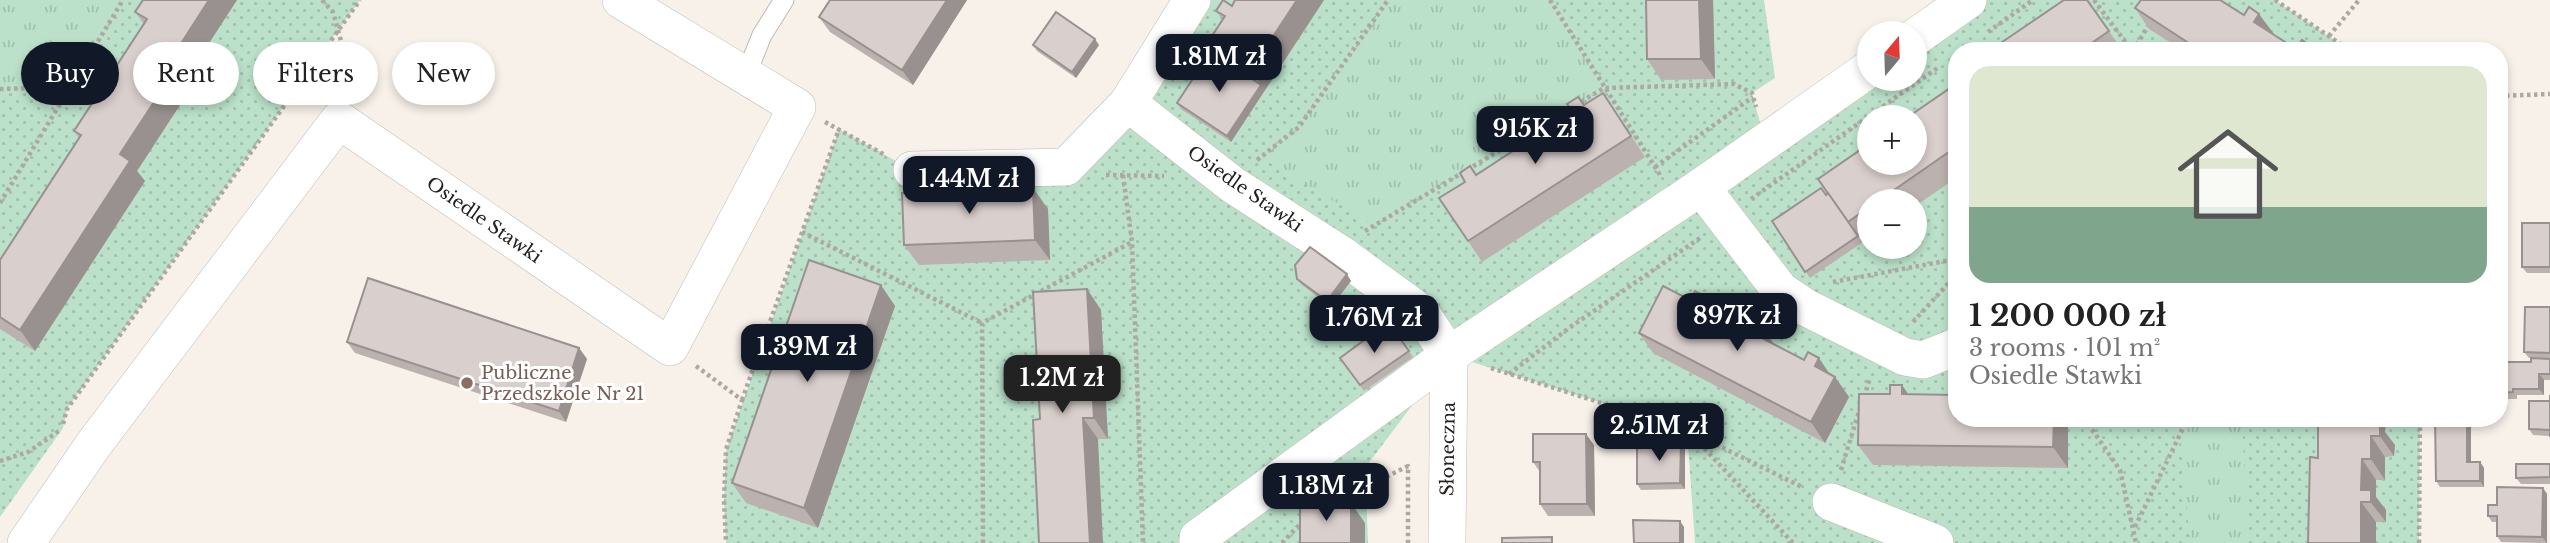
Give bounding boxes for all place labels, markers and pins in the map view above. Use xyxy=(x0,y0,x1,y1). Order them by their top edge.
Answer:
pin: 1.81M zł xyxy=(1147,34,1291,94)
pin: 915K zł xyxy=(1470,106,1600,166)
pin: 1.44M zł xyxy=(897,156,1041,216)
pin: 897K zł xyxy=(1672,294,1802,353)
pin: 1.76M zł xyxy=(1302,296,1446,355)
pin: 1.39M zł xyxy=(735,324,879,384)
pin: 1.2M zł xyxy=(997,356,1127,415)
place label: Publiczne Przedszkole Nr 21 xyxy=(481,362,644,405)
marker: Publiczne Przedszkole Nr 21 xyxy=(459,375,475,391)
pin: 2.51M zł xyxy=(1587,404,1731,463)
pin: 1.13M zł xyxy=(1254,463,1398,523)

